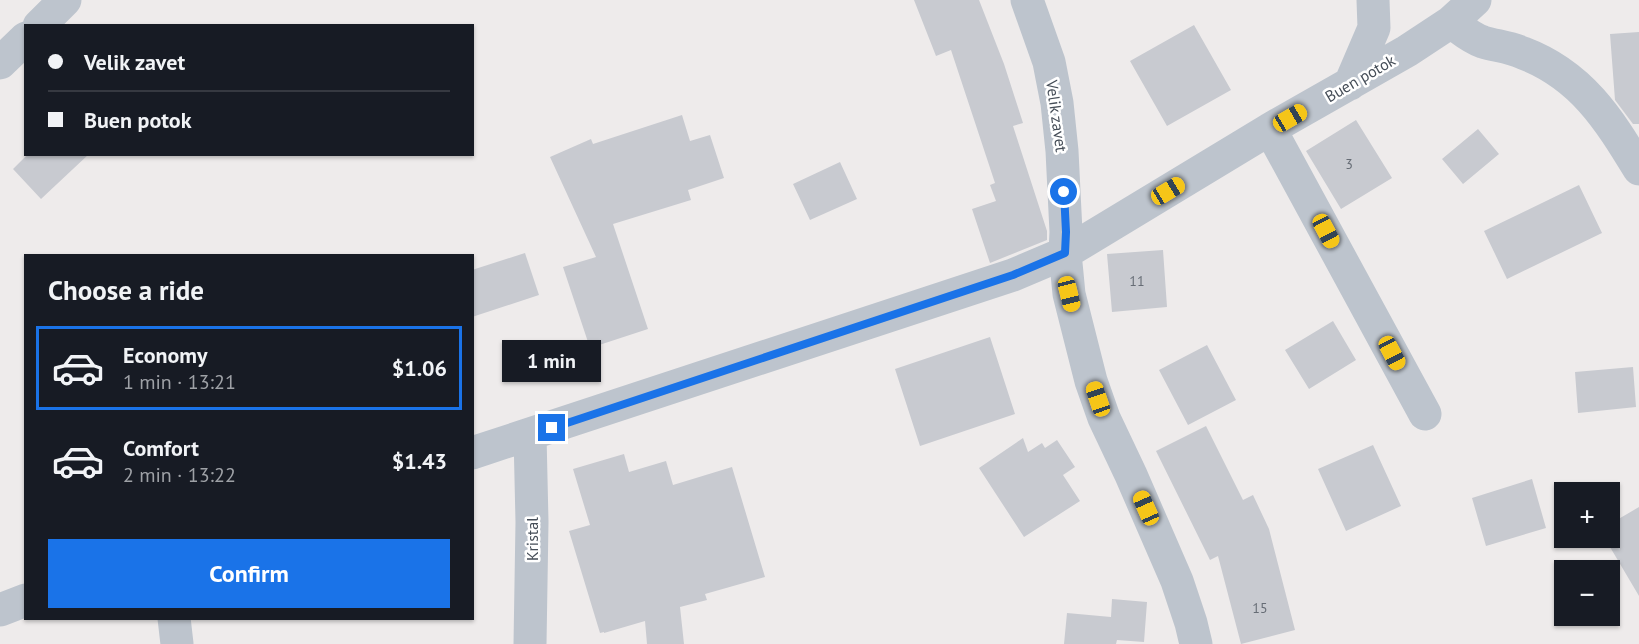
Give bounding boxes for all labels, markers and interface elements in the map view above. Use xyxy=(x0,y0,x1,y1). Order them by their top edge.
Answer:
text: Velik zavet xyxy=(84,48,185,76)
street label: Buen potok xyxy=(1321,50,1399,106)
street label: Velik zavet xyxy=(1042,78,1072,154)
car xyxy=(1270,101,1310,135)
text: Buen potok xyxy=(84,106,191,134)
house number: 3 xyxy=(1345,155,1353,173)
car xyxy=(1148,174,1188,208)
route start xyxy=(1050,178,1077,205)
car xyxy=(1310,211,1342,251)
house number: 11 xyxy=(1129,272,1145,290)
text: Choose a ride xyxy=(48,273,204,307)
car xyxy=(1056,274,1082,314)
car xyxy=(1376,333,1408,373)
icon: car xyxy=(51,341,105,395)
text: Economy xyxy=(123,341,207,369)
callout: 1 min xyxy=(502,341,602,383)
text: 1 min xyxy=(527,348,576,374)
text: $1.06 xyxy=(392,354,447,382)
text: 1 min · 13:21 xyxy=(123,369,236,395)
car xyxy=(1084,379,1112,419)
route end xyxy=(538,414,565,441)
icon: car xyxy=(51,434,105,488)
text: Comfort xyxy=(123,434,199,462)
text: $1.43 xyxy=(392,447,447,475)
text: 2 min · 13:22 xyxy=(123,462,236,488)
map controls xyxy=(1554,482,1620,626)
button: + xyxy=(1554,482,1620,548)
car xyxy=(1130,488,1162,528)
street label: Kristal xyxy=(522,517,542,561)
button: Confirm xyxy=(48,539,450,608)
button: − xyxy=(1554,560,1620,626)
house number: 15 xyxy=(1252,599,1268,617)

